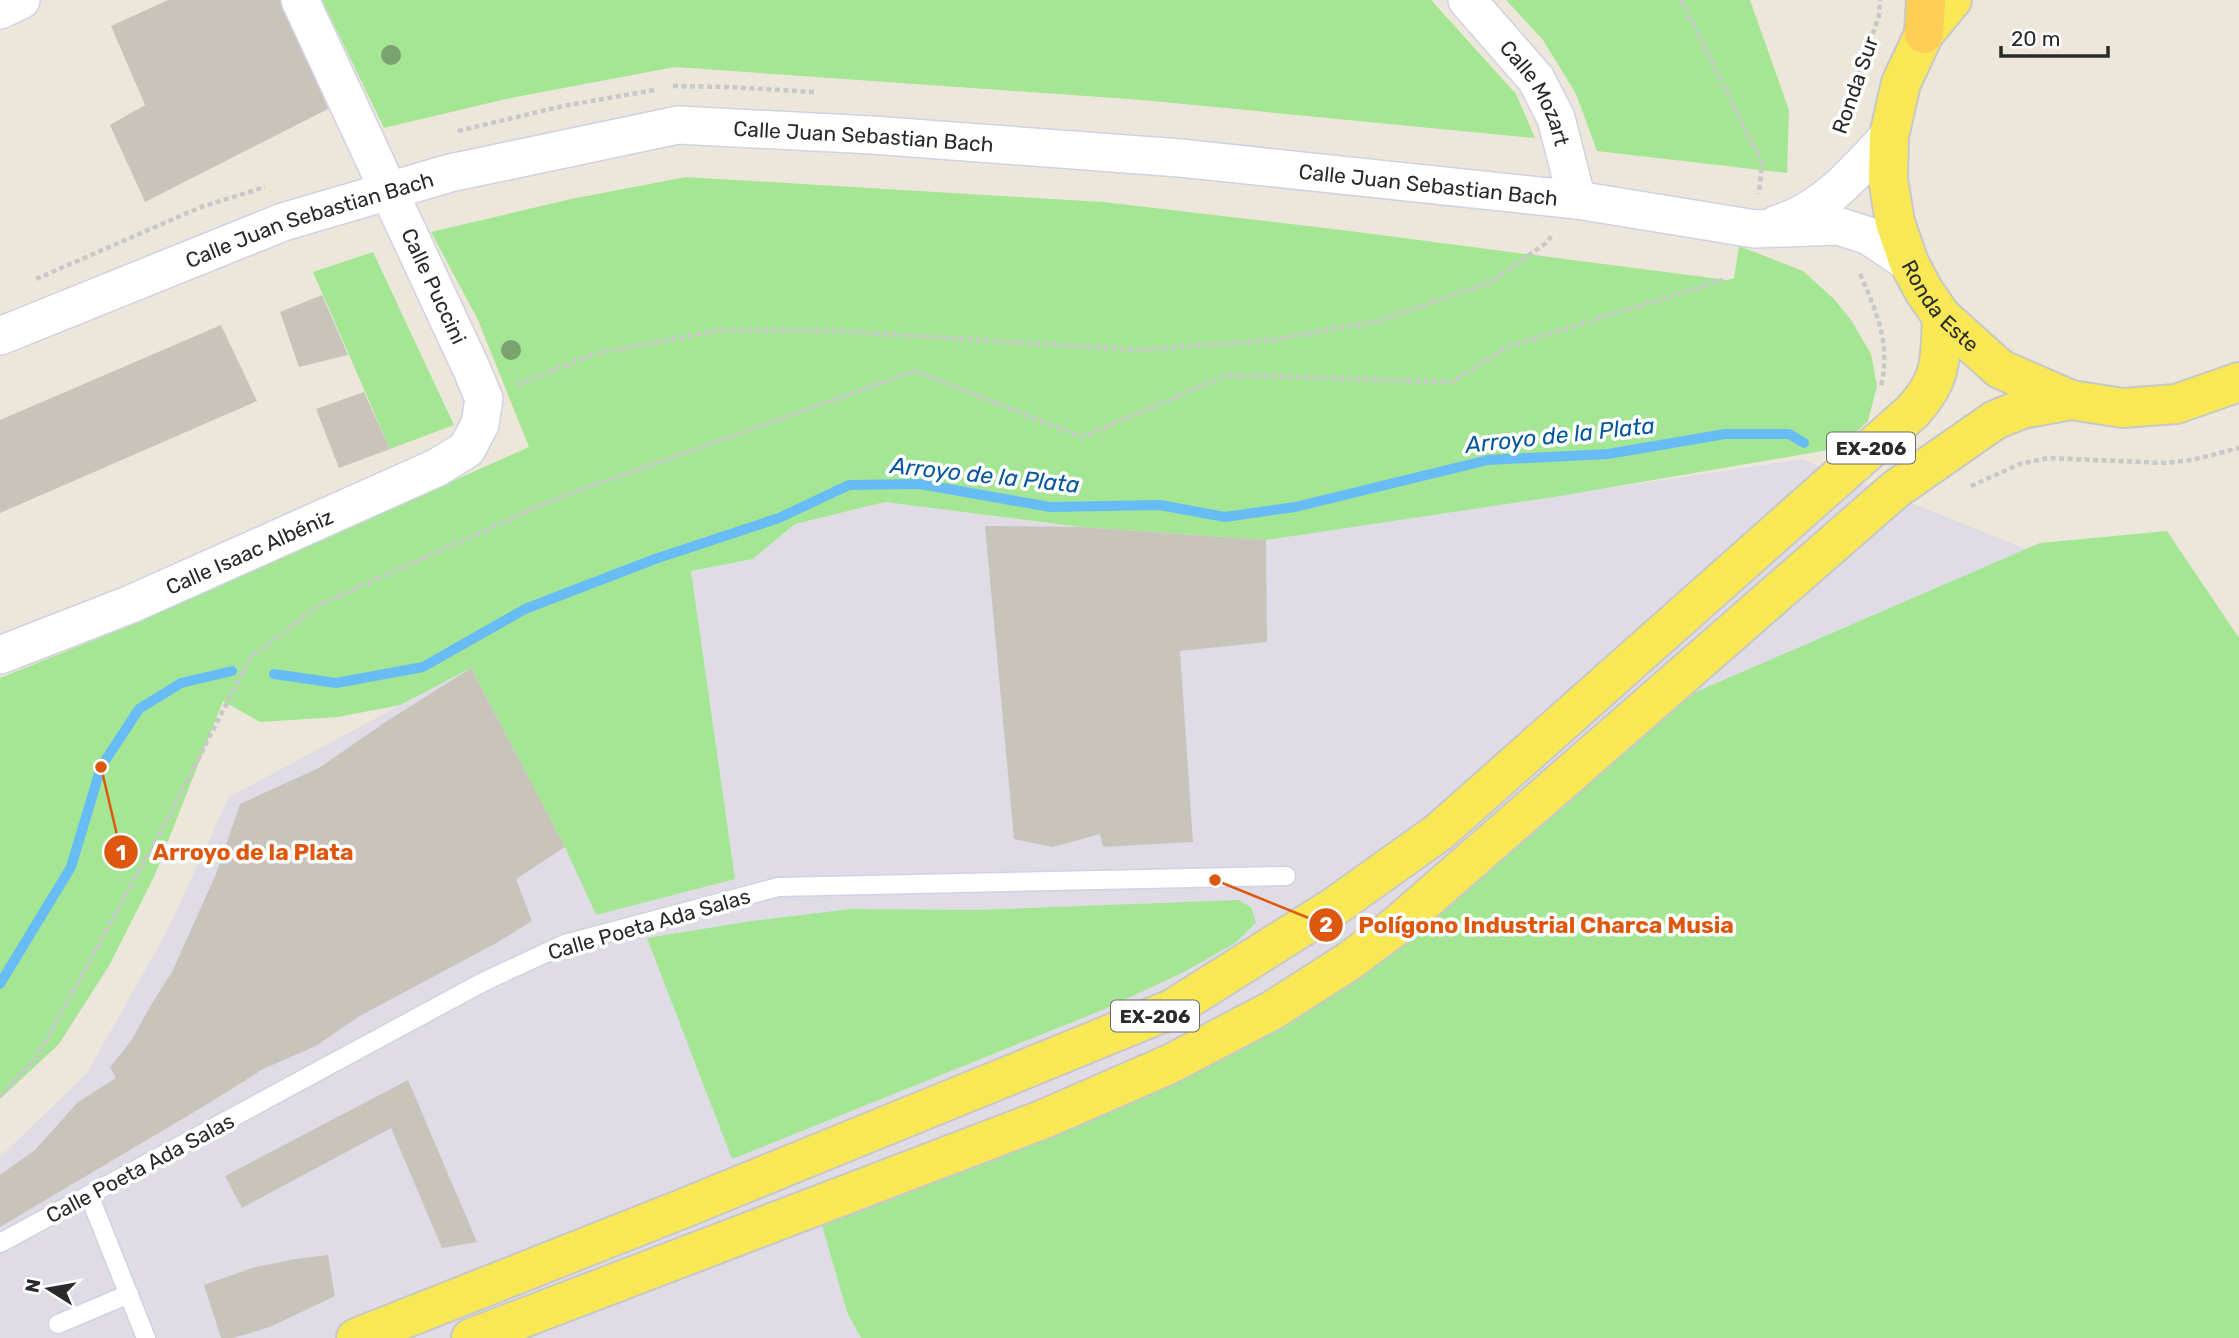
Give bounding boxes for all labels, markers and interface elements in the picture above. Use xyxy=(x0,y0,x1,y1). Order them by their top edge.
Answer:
scale bar xyxy=(2001,14,2108,58)
text: 20 m xyxy=(2011,26,2060,51)
street label: Ronda Sur xyxy=(1827,33,1883,137)
street label: Calle Mozart xyxy=(1495,35,1575,148)
street label: Calle Juan Sebastian Bach xyxy=(733,115,994,157)
street label: Calle Juan Sebastian Bach xyxy=(1297,158,1559,210)
street label: Calle Juan Sebastian Bach xyxy=(182,166,436,273)
street label: Calle Puccini xyxy=(396,224,472,348)
street label: Ronda Este xyxy=(1897,255,1984,357)
water label: Arroyo de la Plata xyxy=(1463,411,1656,459)
road number: EX-206 xyxy=(1827,432,1915,463)
water label: Arroyo de la Plata xyxy=(888,451,1081,499)
street label: Calle Isaac Albéniz xyxy=(162,503,337,599)
callout: Arroyo de la Plata xyxy=(103,830,367,874)
text: Arroyo de la Plata xyxy=(152,838,354,866)
text: 1 xyxy=(116,840,126,865)
street label: Calle Poeta Ada Salas xyxy=(545,883,753,965)
callout: Polígono Industrial Charca Musia xyxy=(1309,903,1748,947)
text: Polígono Industrial Charca Musia xyxy=(1358,911,1734,939)
text: 2 xyxy=(1319,912,1333,937)
road number: EX-206 xyxy=(1111,1000,1199,1032)
street label: Calle Poeta Ada Salas xyxy=(42,1108,238,1228)
north arrow xyxy=(14,1254,84,1324)
text: N xyxy=(20,1277,45,1295)

